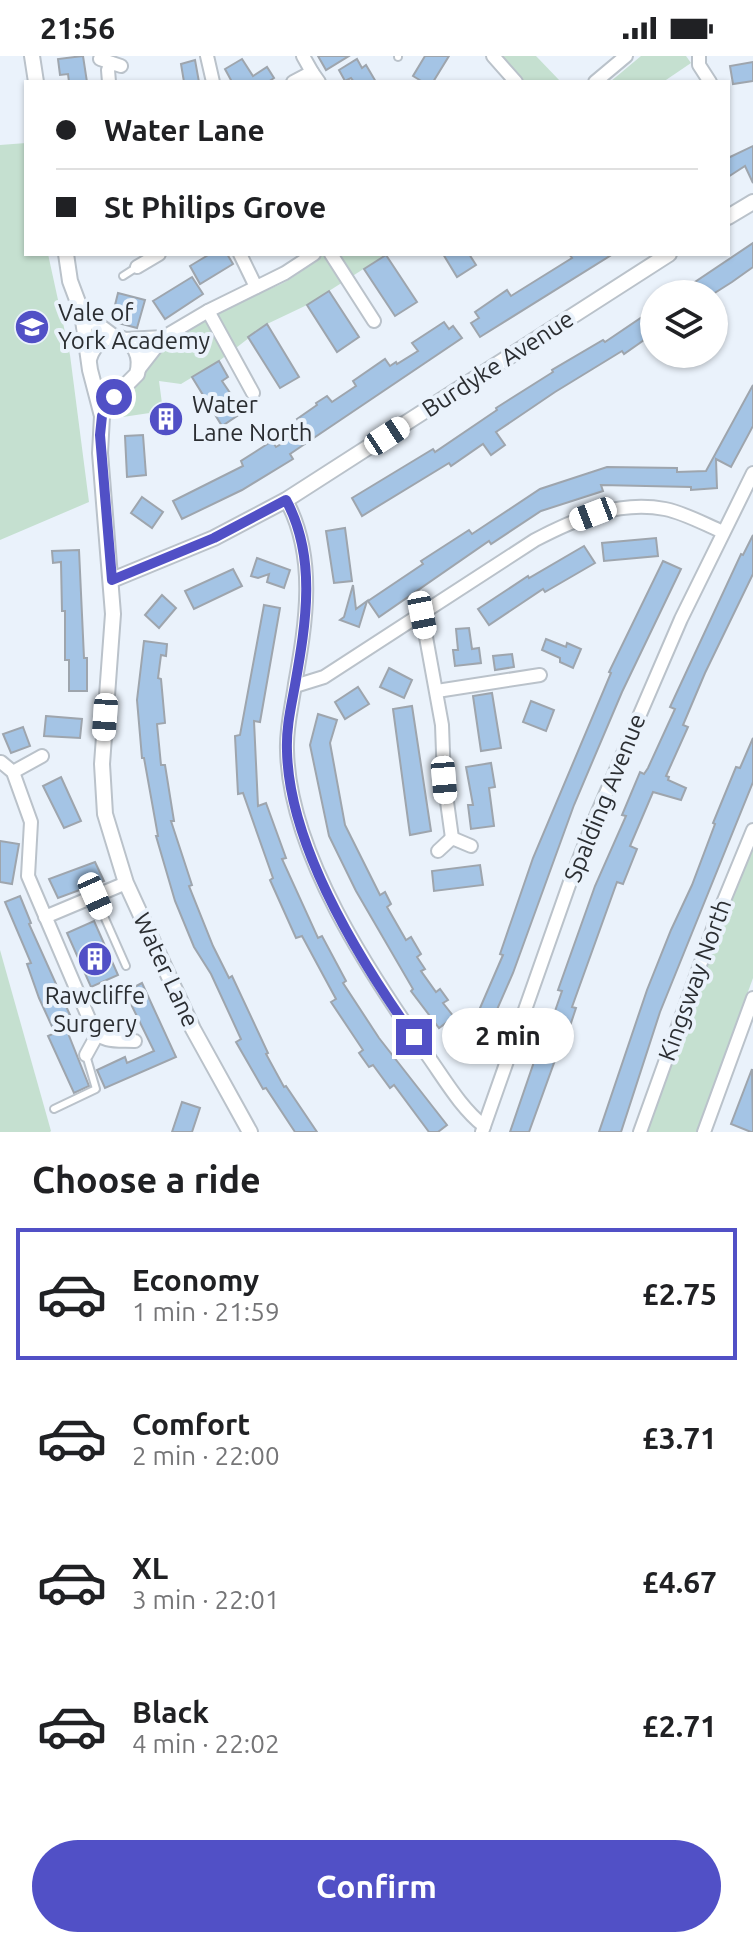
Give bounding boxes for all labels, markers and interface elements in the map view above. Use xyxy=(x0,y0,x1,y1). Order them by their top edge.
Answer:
text: 21:56 xyxy=(40,11,115,45)
text: Water Lane xyxy=(104,113,265,147)
text: St Philips Grove xyxy=(104,190,326,224)
map controls xyxy=(640,280,728,368)
button: layers xyxy=(640,280,728,368)
place label: Vale of York Academy xyxy=(58,299,211,354)
street label: Burdyke Avenue xyxy=(417,305,578,423)
school or university icon: Vale of York Academy xyxy=(13,308,51,346)
route start xyxy=(96,379,132,415)
place label: Water Lane North xyxy=(192,391,312,446)
building icon: Water Lane North xyxy=(147,400,185,438)
car xyxy=(360,413,414,459)
car xyxy=(566,494,620,534)
car xyxy=(406,589,438,641)
car xyxy=(91,692,119,742)
street label: Spalding Avenue xyxy=(558,710,651,886)
car xyxy=(430,755,458,805)
car xyxy=(74,869,116,923)
street label: Kingsway North xyxy=(653,895,736,1064)
street label: Water Lane xyxy=(128,908,205,1031)
building icon: Rawcliffe Surgery xyxy=(76,940,114,978)
place label: Rawcliffe Surgery xyxy=(45,982,145,1037)
callout: 2 min xyxy=(442,1009,574,1065)
route end xyxy=(396,1019,432,1055)
text: 2 min xyxy=(475,1021,541,1050)
text: Choose a ride xyxy=(32,1159,261,1200)
icon: car xyxy=(36,1258,108,1330)
text: Economy xyxy=(132,1263,259,1297)
text: £2.75 xyxy=(642,1277,717,1311)
text: 1 min · 21:59 xyxy=(132,1297,280,1326)
icon: car xyxy=(36,1402,108,1474)
text: Comfort xyxy=(132,1407,250,1441)
text: £3.71 xyxy=(642,1421,717,1455)
text: 2 min · 22:00 xyxy=(132,1441,280,1470)
icon: car xyxy=(36,1546,108,1618)
text: XL xyxy=(132,1551,168,1585)
text: £4.67 xyxy=(642,1565,717,1599)
text: 3 min · 22:01 xyxy=(132,1585,280,1614)
icon: car xyxy=(36,1690,108,1762)
text: Black xyxy=(132,1695,209,1729)
text: £2.71 xyxy=(642,1709,717,1743)
text: 4 min · 22:02 xyxy=(132,1729,280,1758)
button: Confirm xyxy=(32,1840,721,1932)

